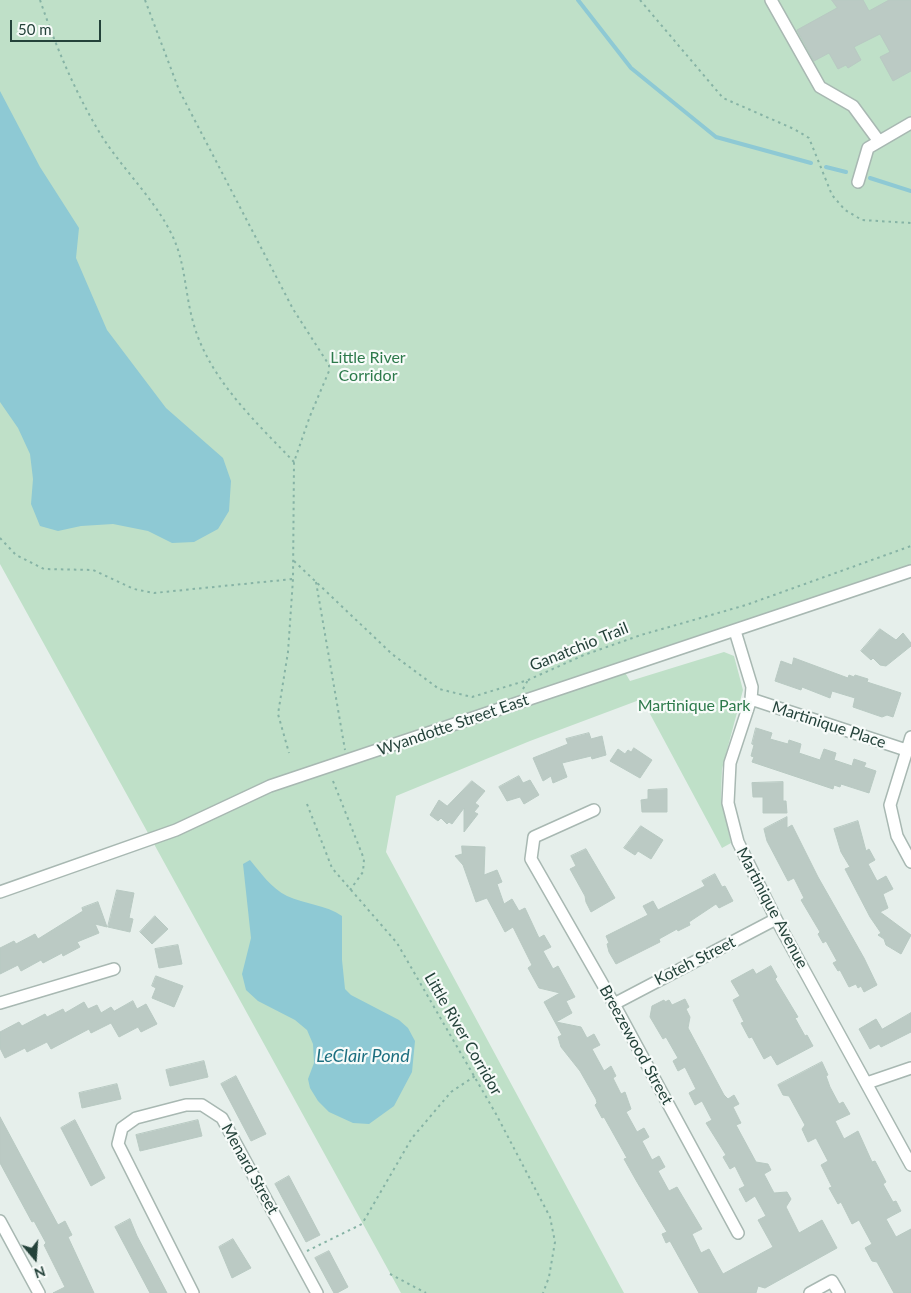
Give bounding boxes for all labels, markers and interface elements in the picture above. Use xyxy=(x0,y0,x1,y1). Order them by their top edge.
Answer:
scale bar xyxy=(12,10,104,42)
text: 50 m xyxy=(18,20,52,38)
park label: Little River Corridor xyxy=(330,348,406,386)
street label: Ganatchio Trail xyxy=(527,619,631,675)
street label: Wyandotte Street East xyxy=(375,690,531,760)
park label: Martinique Park xyxy=(638,696,750,716)
street label: Martinique Place xyxy=(770,698,888,752)
street label: Martinique Avenue xyxy=(732,844,812,972)
street label: Koteh Street xyxy=(651,932,739,990)
street label: Little River Corridor xyxy=(420,969,506,1099)
street label: Breezewood Street xyxy=(595,982,677,1108)
water label: LeClair Pond xyxy=(316,1045,410,1067)
street label: Menard Street xyxy=(217,1120,283,1218)
north arrow xyxy=(10,1233,60,1283)
text: N xyxy=(32,1263,48,1282)

